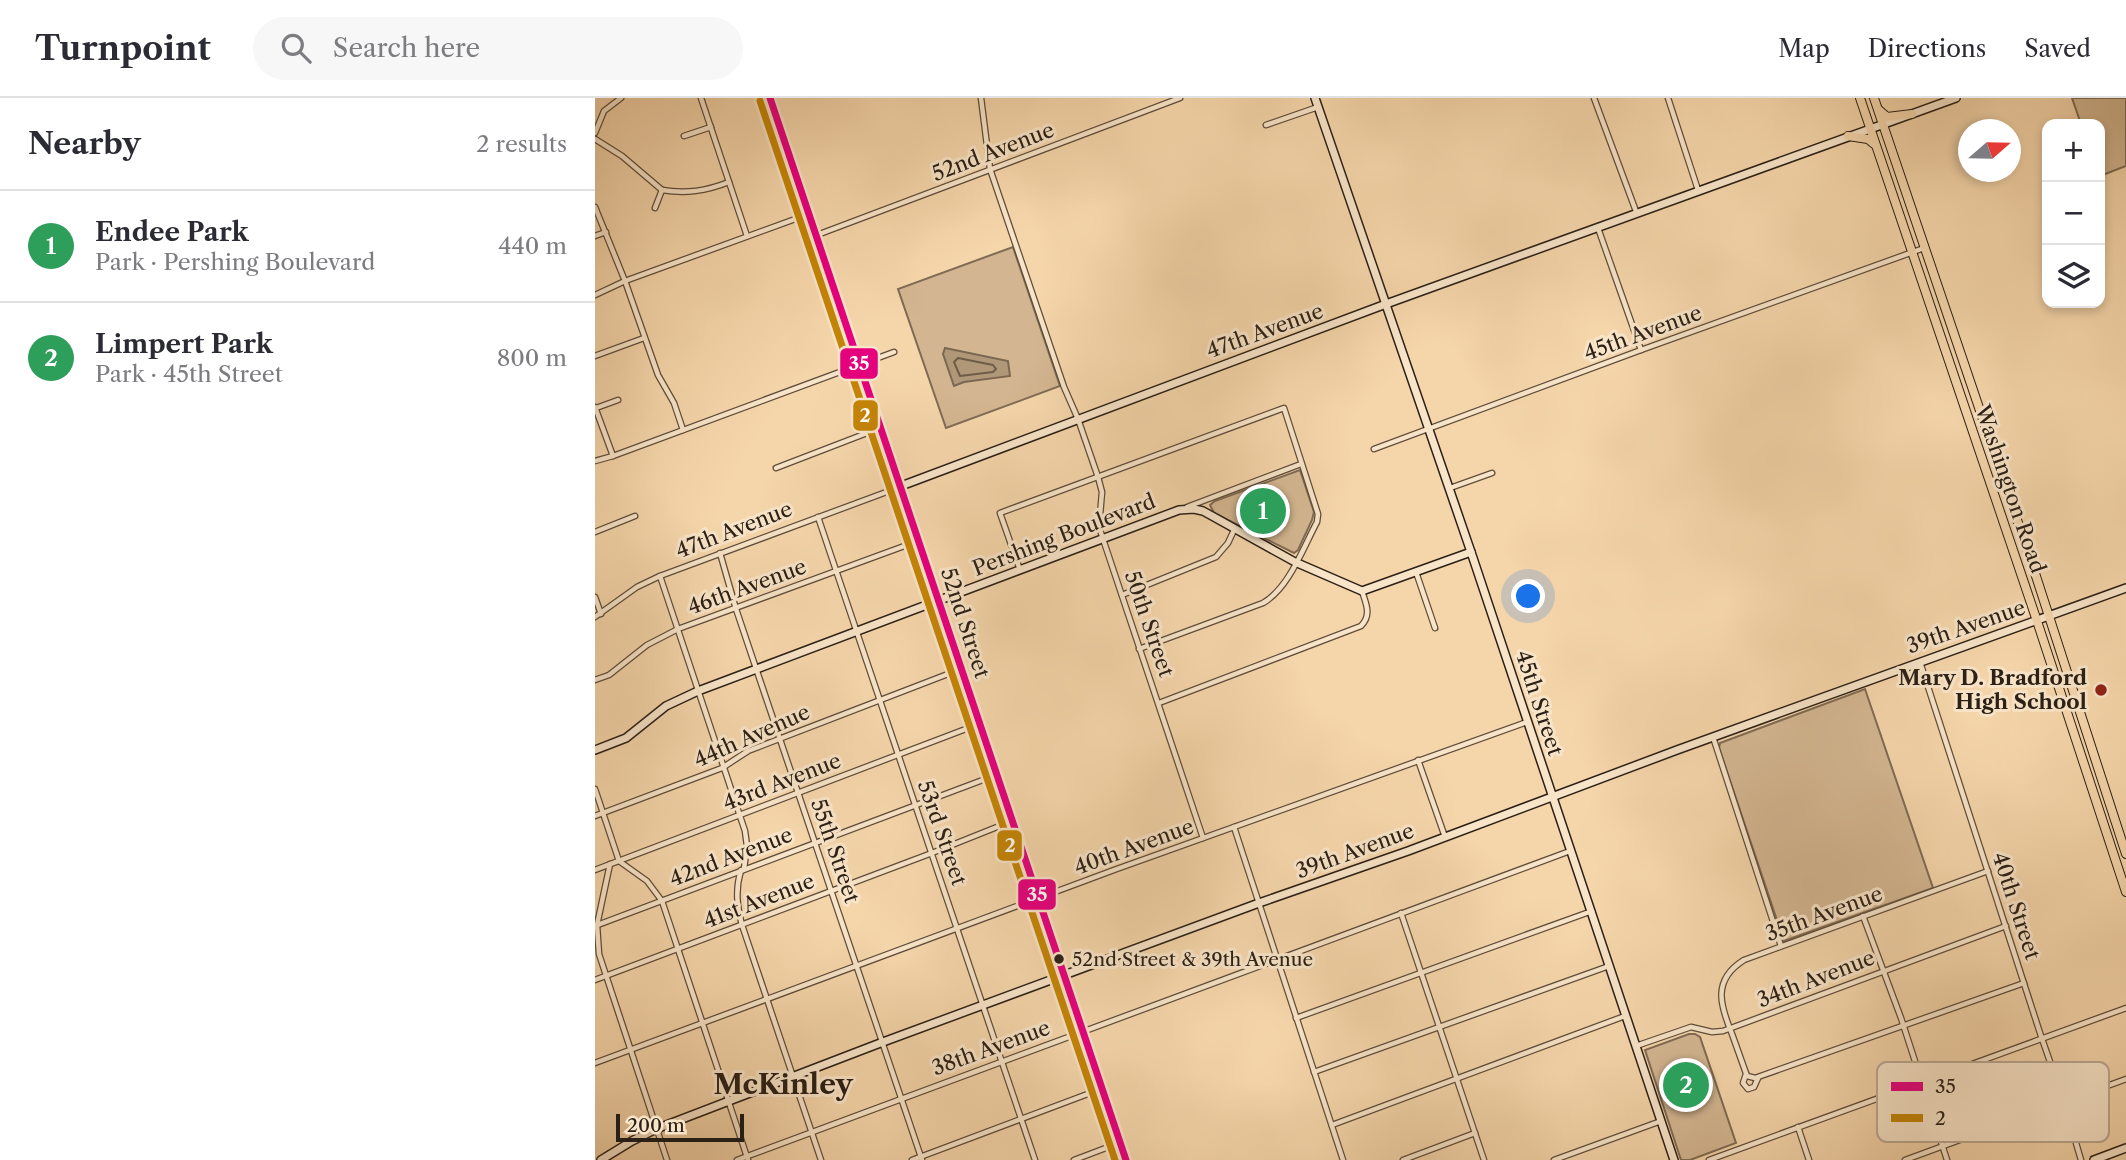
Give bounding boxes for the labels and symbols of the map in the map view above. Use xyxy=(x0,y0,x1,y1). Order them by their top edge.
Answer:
street label: 52nd Avenue xyxy=(928,117,1057,186)
north arrow xyxy=(1958,119,2021,182)
street label: 47th Avenue xyxy=(1203,298,1327,363)
street label: 45th Avenue xyxy=(1581,300,1705,365)
line badge: 35 xyxy=(839,347,879,380)
text: 35 xyxy=(848,352,870,375)
line badge: 2 xyxy=(852,399,879,432)
street label: Washington Road xyxy=(1970,401,2051,576)
text: 2 xyxy=(859,404,871,427)
pin: 1 xyxy=(1240,485,1286,537)
street label: Pershing Boulevard xyxy=(969,488,1159,581)
street label: 47th Avenue xyxy=(672,496,795,563)
street label: 46th Avenue xyxy=(684,554,810,620)
street label: 52nd Street xyxy=(936,565,995,682)
street label: 50th Street xyxy=(1120,568,1179,681)
your location xyxy=(1511,579,1545,613)
street label: 39th Avenue xyxy=(1903,595,2028,659)
street label: 45th Street xyxy=(1511,647,1568,759)
place label: Mary D. Bradford High School xyxy=(1898,665,2087,714)
marker: Mary D. Bradford High School xyxy=(2093,682,2109,698)
street label: 44th Avenue xyxy=(690,699,814,772)
street label: 43rd Avenue xyxy=(719,748,844,816)
street label: 53rd Street xyxy=(913,777,972,889)
street label: 55th Street xyxy=(806,795,865,907)
street label: 40th Avenue xyxy=(1071,813,1197,880)
street label: 39th Avenue xyxy=(1292,818,1417,883)
street label: 42nd Avenue xyxy=(666,822,796,891)
line badge: 2 xyxy=(996,829,1023,862)
text: 2 xyxy=(1004,834,1016,857)
street label: 40th Street xyxy=(1987,849,2046,963)
street label: 41st Avenue xyxy=(700,868,818,933)
line badge: 35 xyxy=(1017,878,1057,911)
street label: 35th Avenue xyxy=(1762,881,1886,946)
text: 35 xyxy=(1026,883,1048,906)
street label: 34th Avenue xyxy=(1754,945,1878,1012)
place label: 52nd Street & 39th Avenue xyxy=(1072,948,1313,971)
marker: 52nd Street & 39th Avenue xyxy=(1052,952,1066,966)
street label: 38th Avenue xyxy=(928,1015,1053,1080)
pin: 2 xyxy=(1663,1059,1709,1111)
legend xyxy=(1877,1062,2109,1142)
district label: McKinley xyxy=(713,1067,853,1101)
text: 35 xyxy=(1935,1075,1956,1098)
text: 2 xyxy=(1935,1107,1946,1130)
scale bar xyxy=(616,1111,744,1143)

